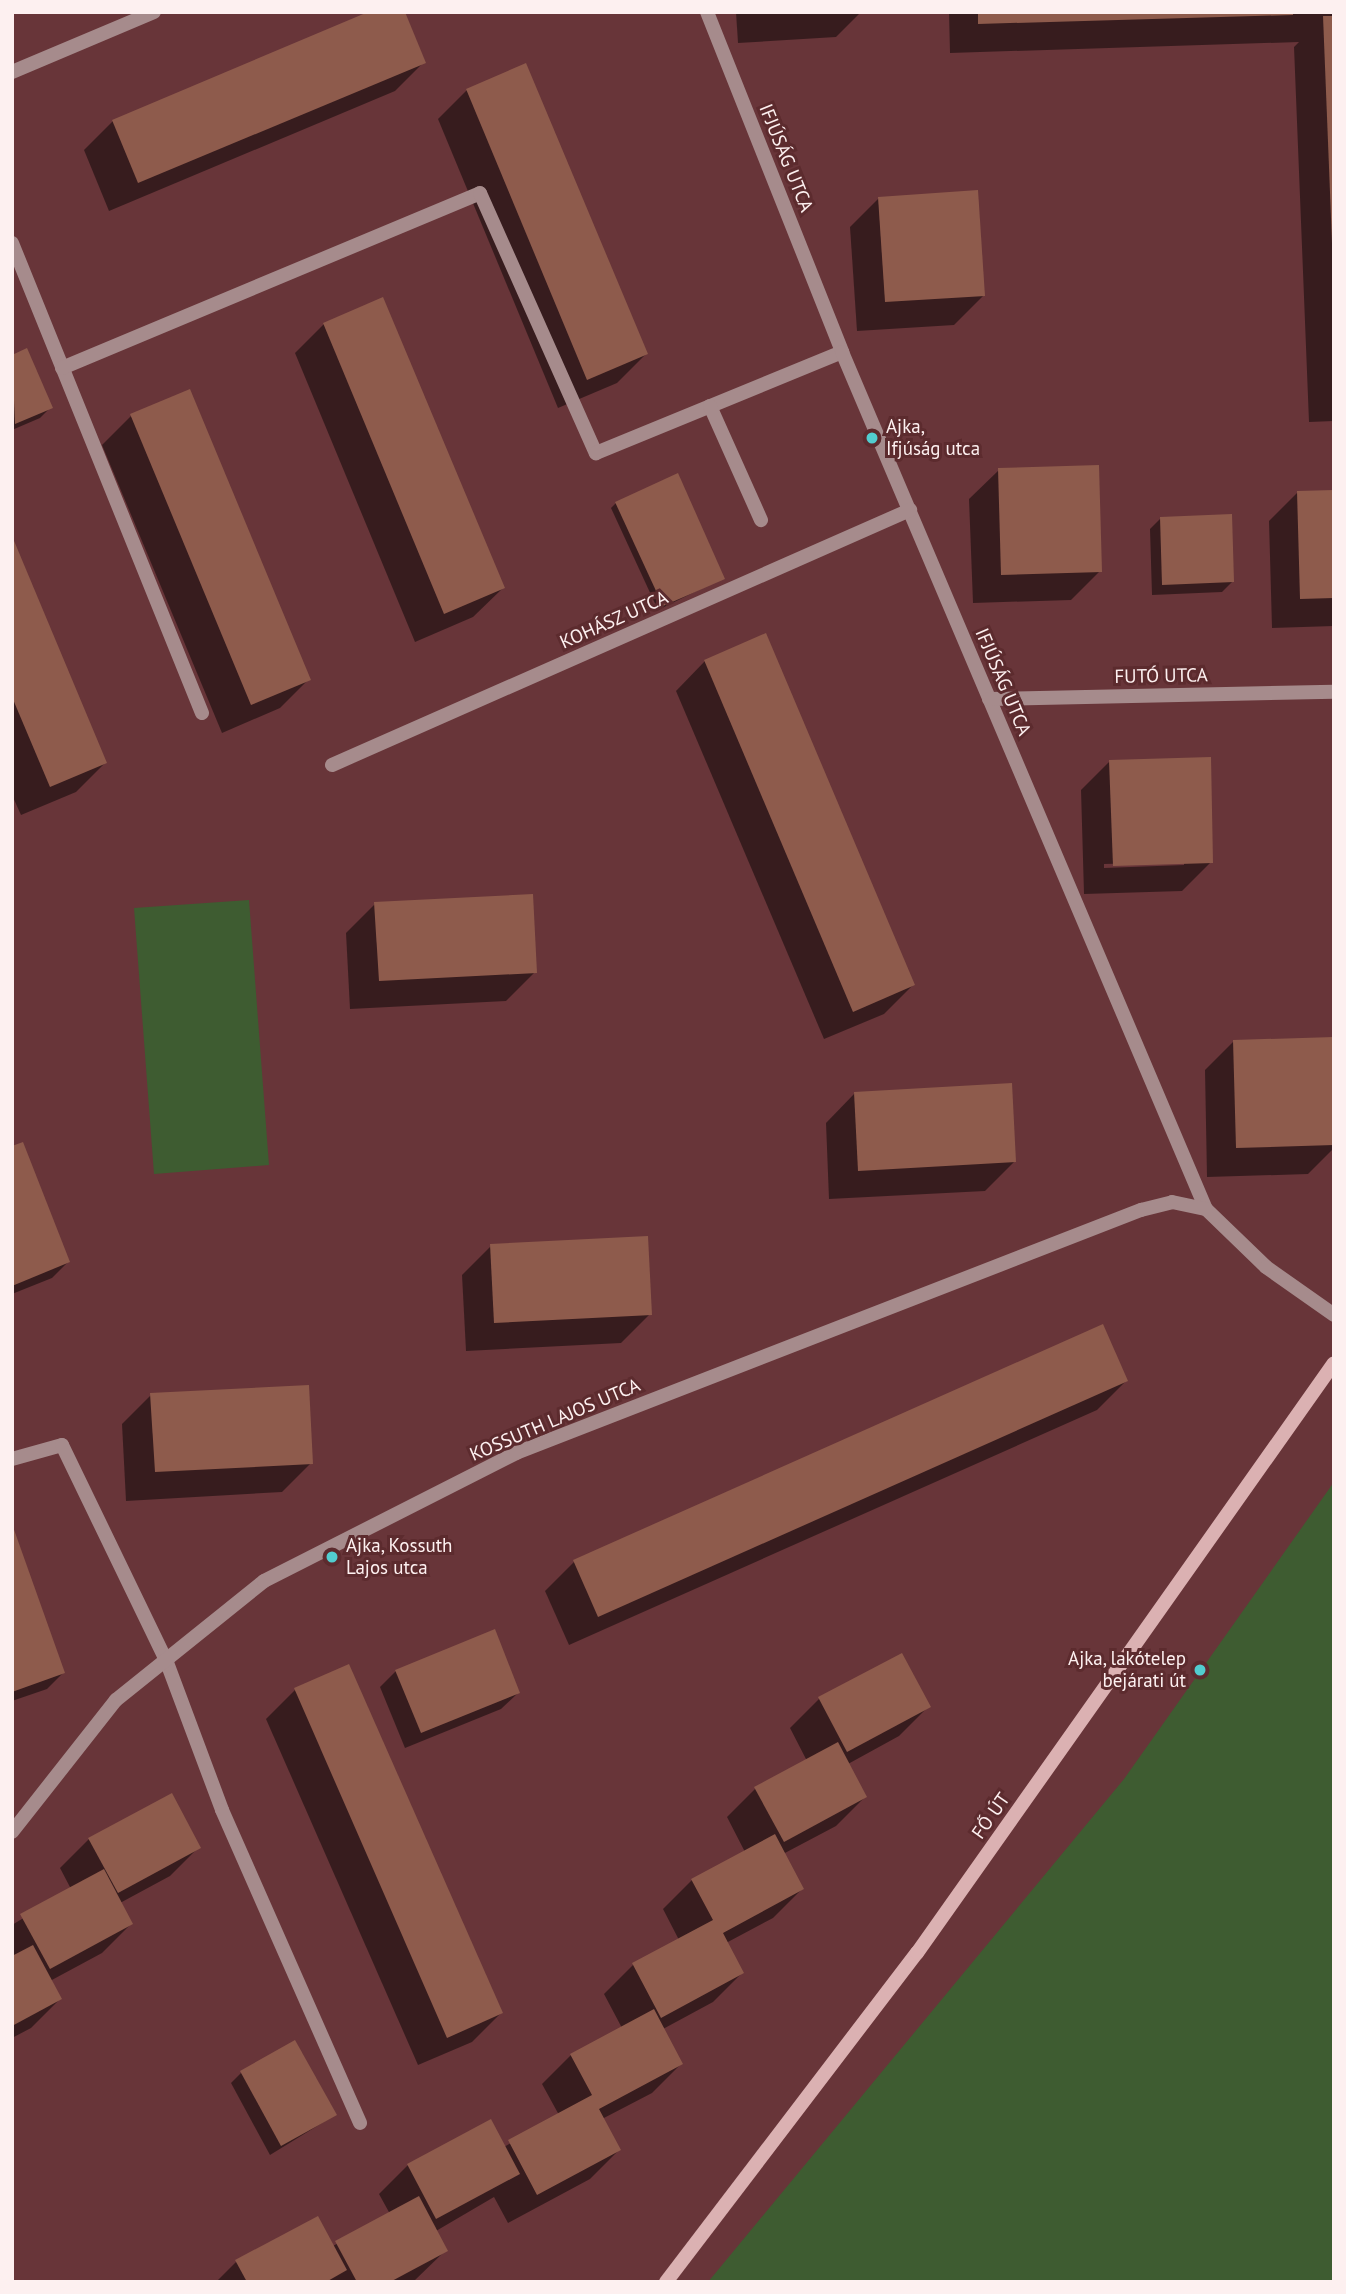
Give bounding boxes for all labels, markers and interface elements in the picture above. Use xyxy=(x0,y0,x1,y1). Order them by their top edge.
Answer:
street label: IFJÚSÁG UTCA xyxy=(754,101,818,215)
place label: Ajka, Ifjúság utca xyxy=(886,416,980,460)
marker: Ajka, Ifjúság utca xyxy=(864,430,880,446)
street label: KOHÁSZ UTCA xyxy=(556,586,672,654)
street label: IFJÚSÁG UTCA xyxy=(970,625,1036,739)
street label: FUTÓ UTCA xyxy=(1114,664,1208,688)
street label: KOSSUTH LAJOS UTCA xyxy=(466,1374,644,1466)
place label: Ajka, Kossuth Lajos utca xyxy=(346,1535,454,1579)
marker: Ajka, Kossuth Lajos utca xyxy=(324,1549,340,1565)
place label: Ajka, lakótelep bejárati út xyxy=(1067,1648,1186,1692)
marker: Ajka, lakótelep bejárati út xyxy=(1192,1662,1208,1678)
street label: FŐ ÚT xyxy=(967,1789,1015,1843)

